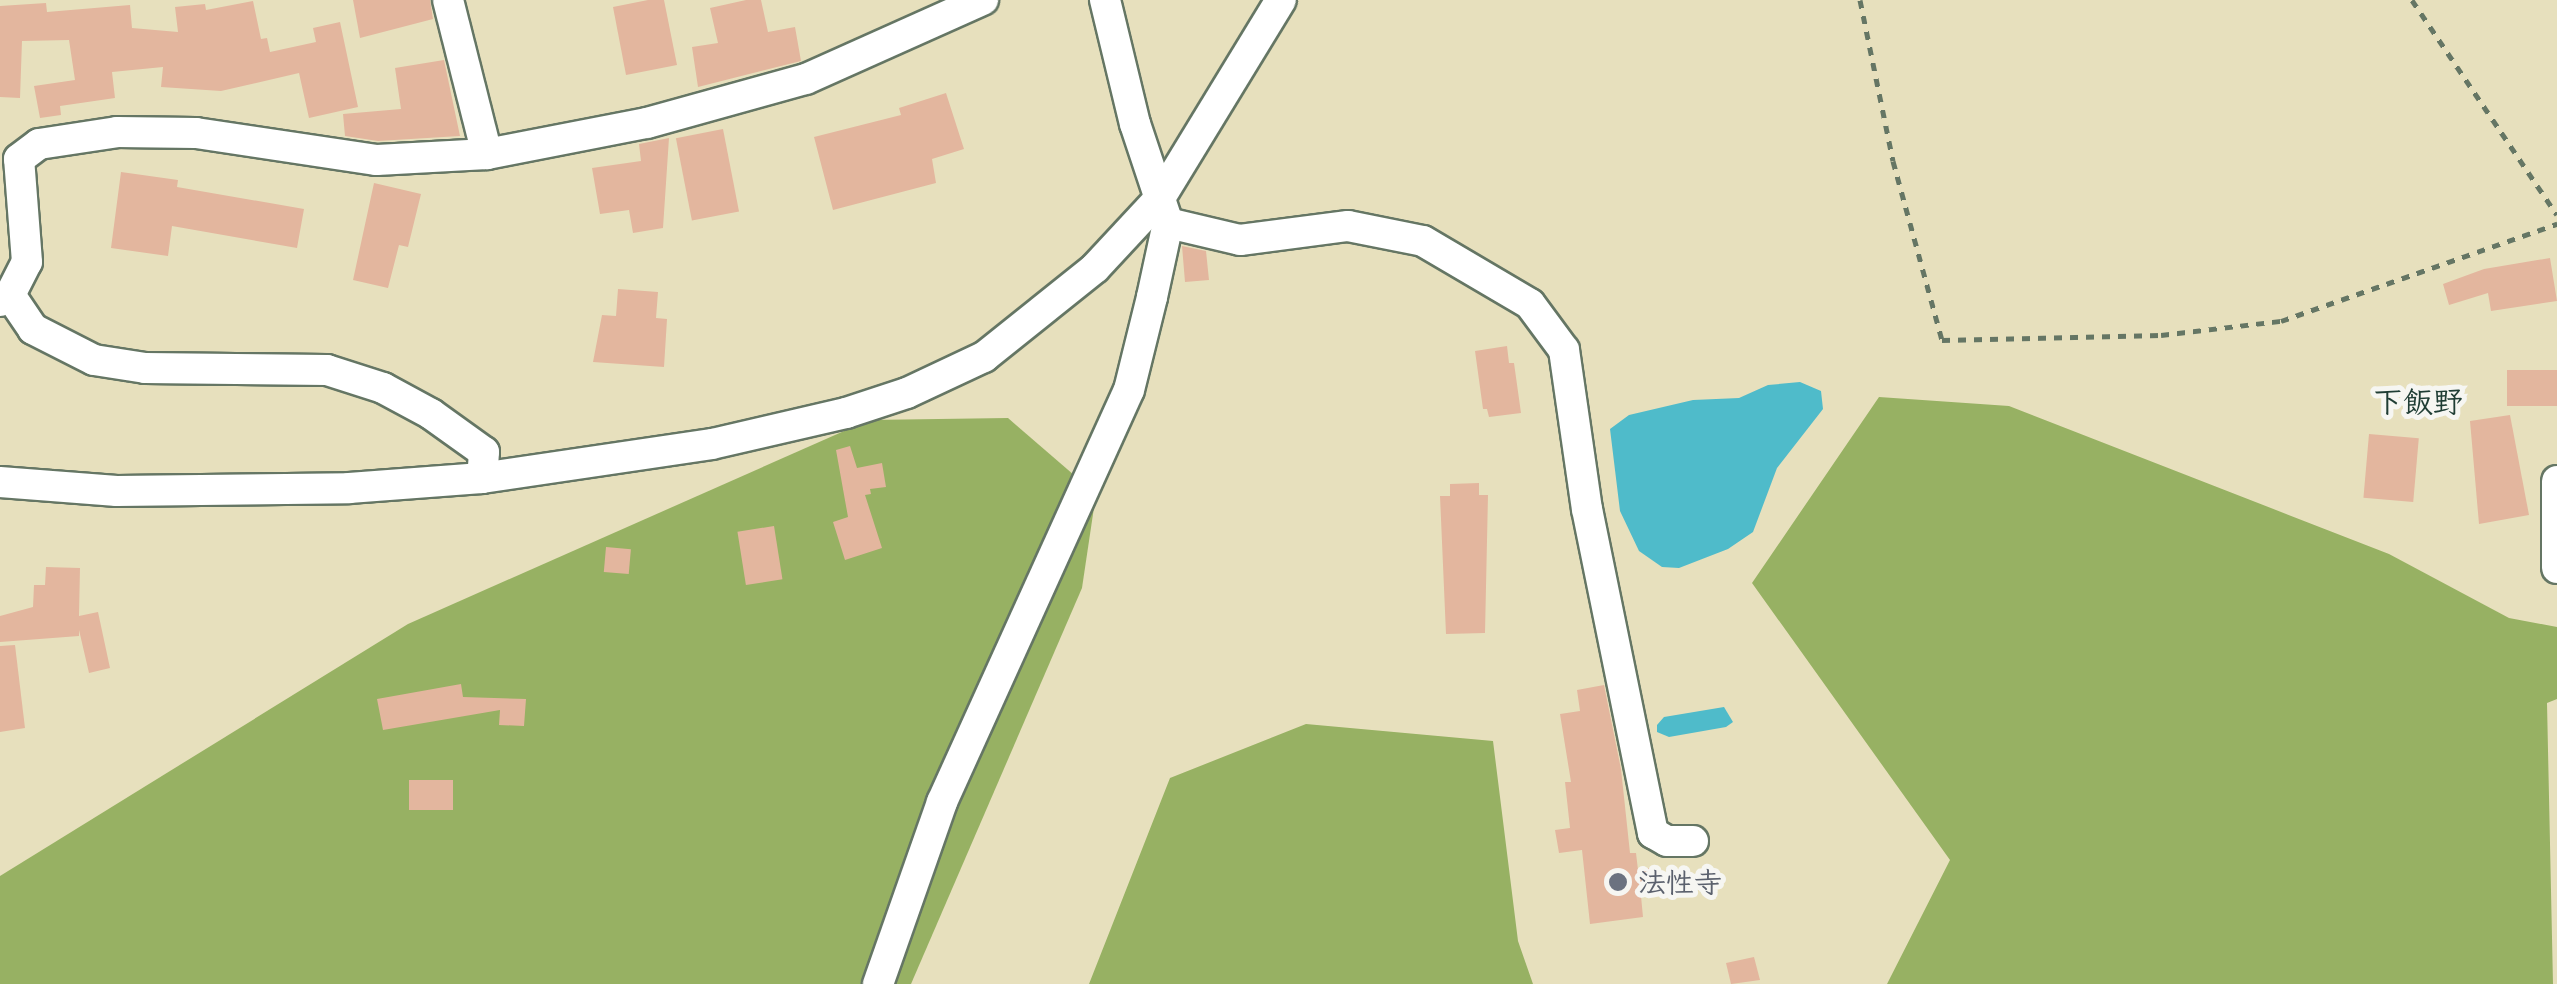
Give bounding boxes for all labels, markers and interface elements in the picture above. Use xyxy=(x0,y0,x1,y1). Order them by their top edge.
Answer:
district label: 下飯野 xyxy=(2373,384,2463,420)
place label: 法性寺 xyxy=(1638,865,1722,899)
marker: 法性寺 xyxy=(1607,871,1629,893)

